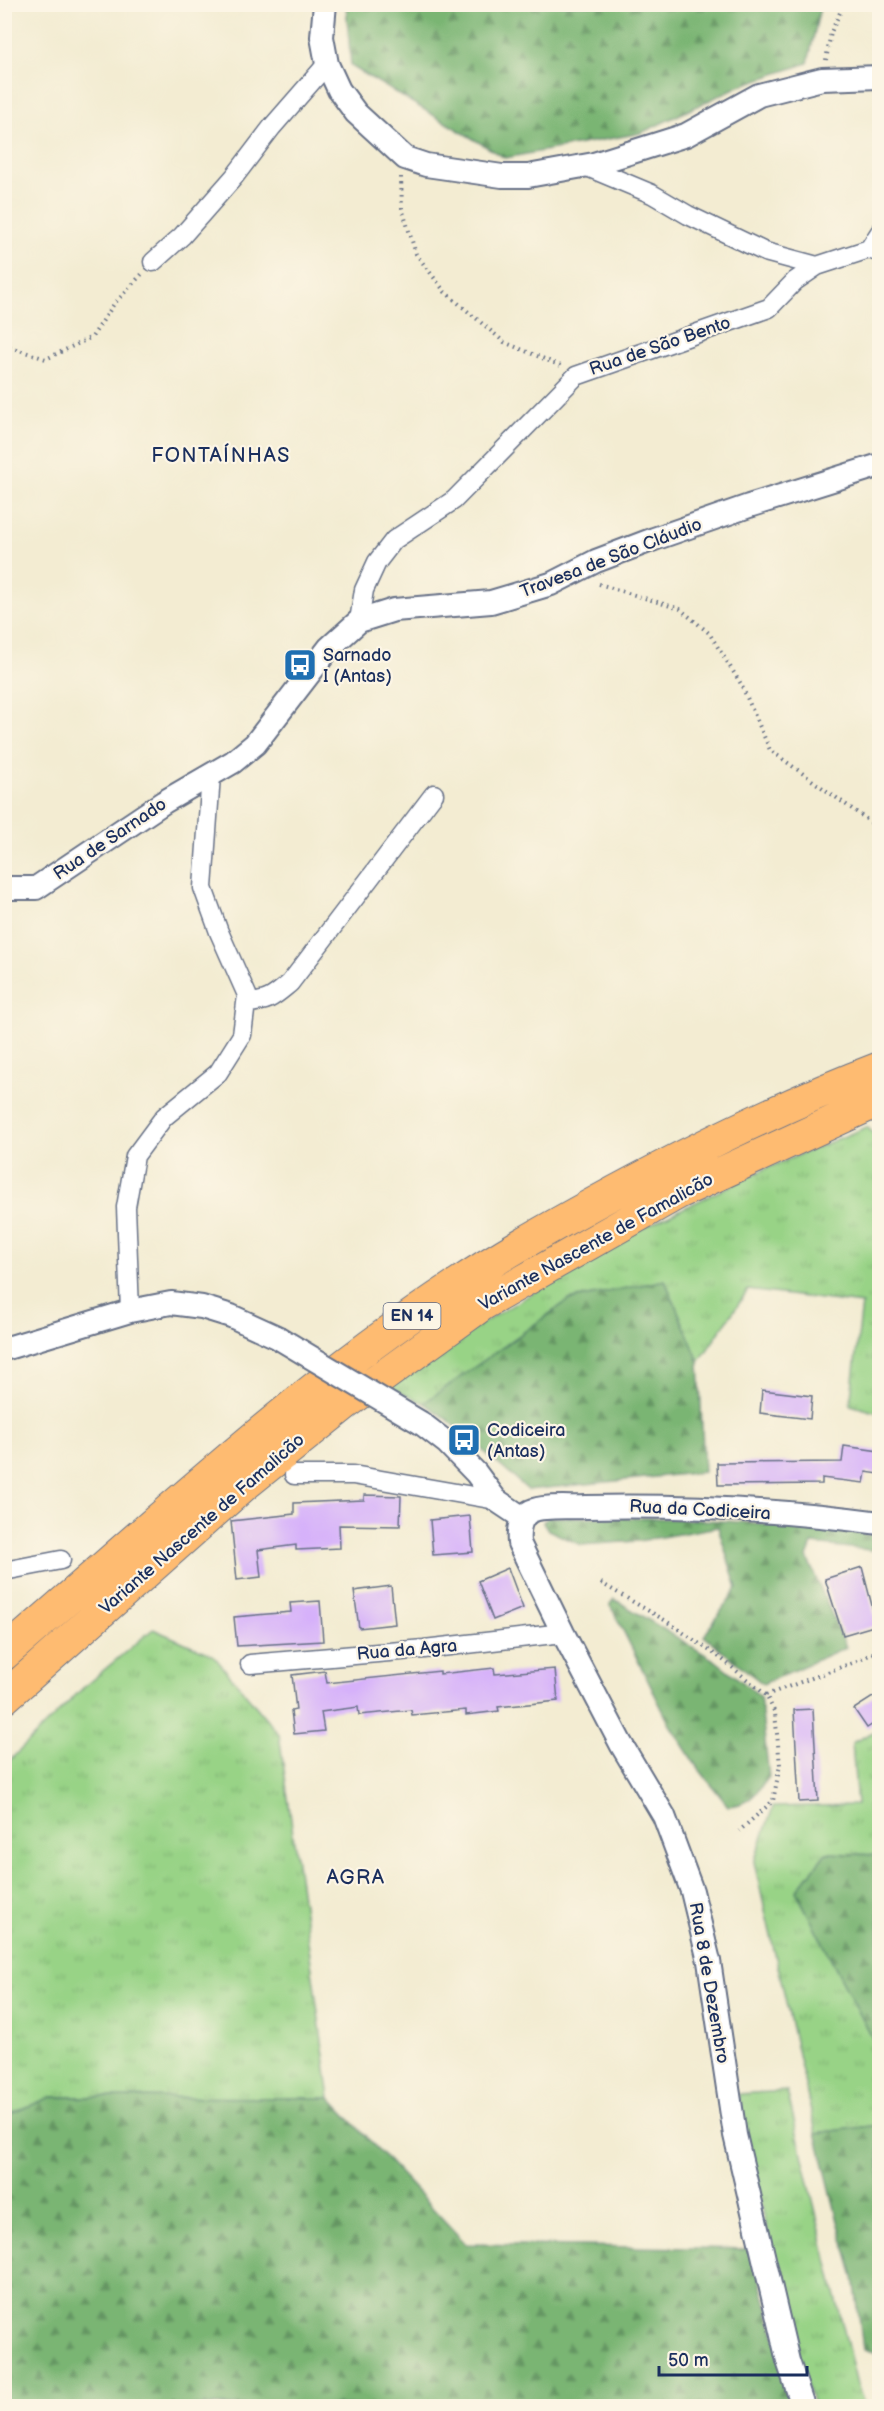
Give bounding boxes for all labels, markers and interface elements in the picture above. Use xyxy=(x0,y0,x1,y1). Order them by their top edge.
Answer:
street label: Rua de São Bento xyxy=(587,312,733,380)
district label: FONTAÍNHAS xyxy=(151,443,291,468)
street label: Travesa de São Cláudio xyxy=(517,514,705,602)
place label: Sarnado I (Antas) xyxy=(323,645,392,687)
bus stop icon: Sarnado I (Antas) xyxy=(282,647,318,683)
street label: Rua de Sarnado xyxy=(49,793,171,885)
street label: Variante Nascente de Famalicão xyxy=(475,1169,717,1315)
road number: EN 14 xyxy=(384,1303,440,1329)
place label: Codiceira (Antas) xyxy=(487,1420,565,1462)
bus stop icon: Codiceira (Antas) xyxy=(446,1422,482,1458)
street label: Variante Nascente de Famalicão xyxy=(95,1429,309,1619)
street label: Rua da Codiceira xyxy=(629,1496,771,1524)
street label: Rua da Agra xyxy=(356,1635,458,1665)
district label: AGRA xyxy=(326,1866,386,1890)
street label: Rua 8 de Dezembro xyxy=(684,1901,734,2065)
scale bar xyxy=(659,2339,808,2377)
text: 50 m xyxy=(668,2350,709,2371)

